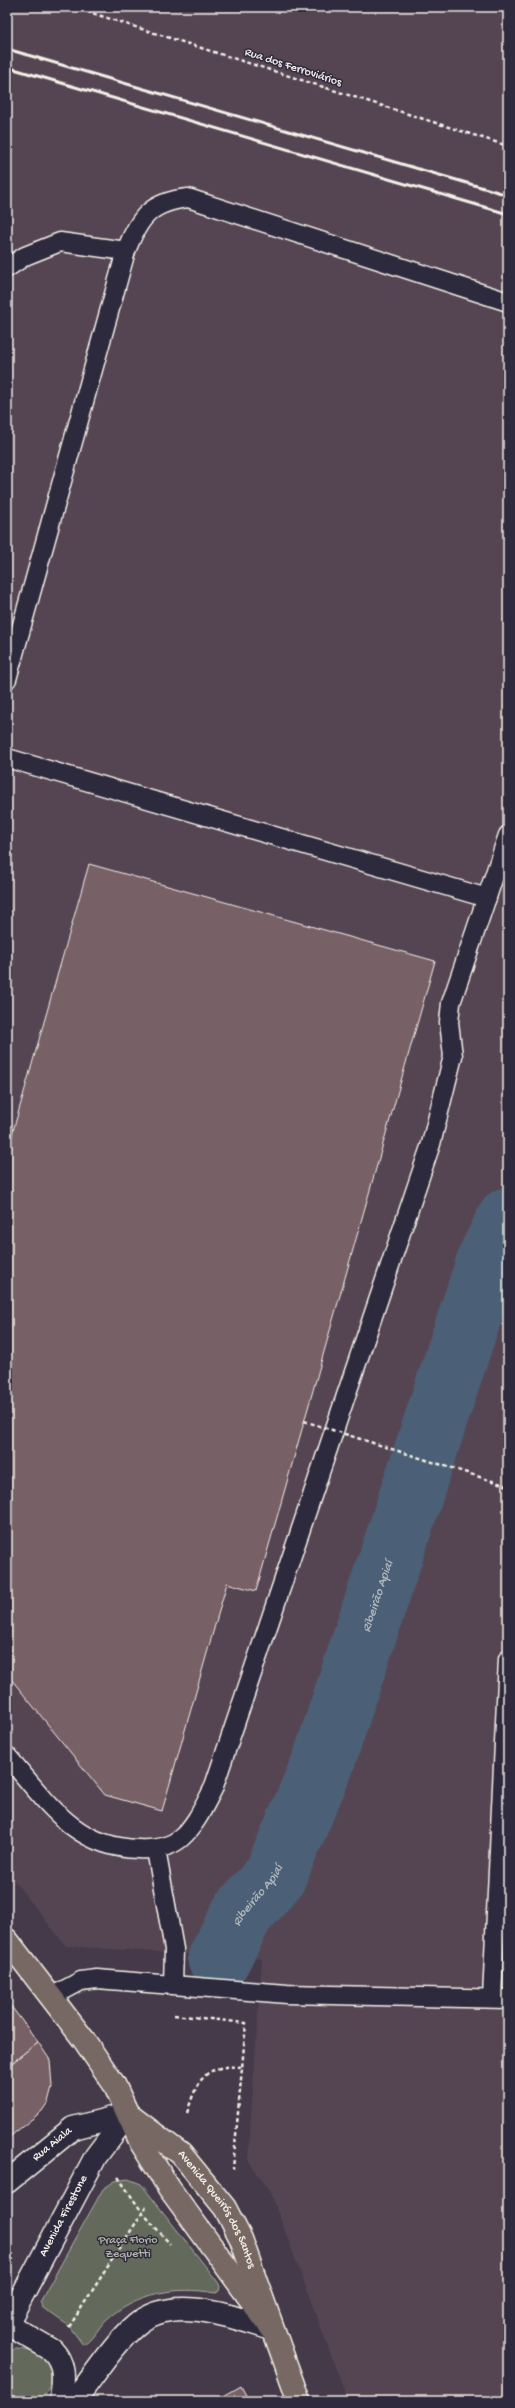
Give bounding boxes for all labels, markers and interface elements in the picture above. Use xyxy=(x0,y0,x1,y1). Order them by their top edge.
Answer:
street label: Rua dos Ferroviários xyxy=(243,46,344,90)
water label: Ribeirão Apiaí xyxy=(359,1557,397,1634)
water label: Ribeirão Apiaí xyxy=(229,1861,287,1929)
street label: Rua Aiala xyxy=(30,2124,76,2165)
street label: Avenida Queirós dos Santos xyxy=(174,2148,258,2271)
street label: Avenida Firestone xyxy=(37,2172,92,2259)
park label: Praça Florio Zequetti xyxy=(97,2234,158,2262)

